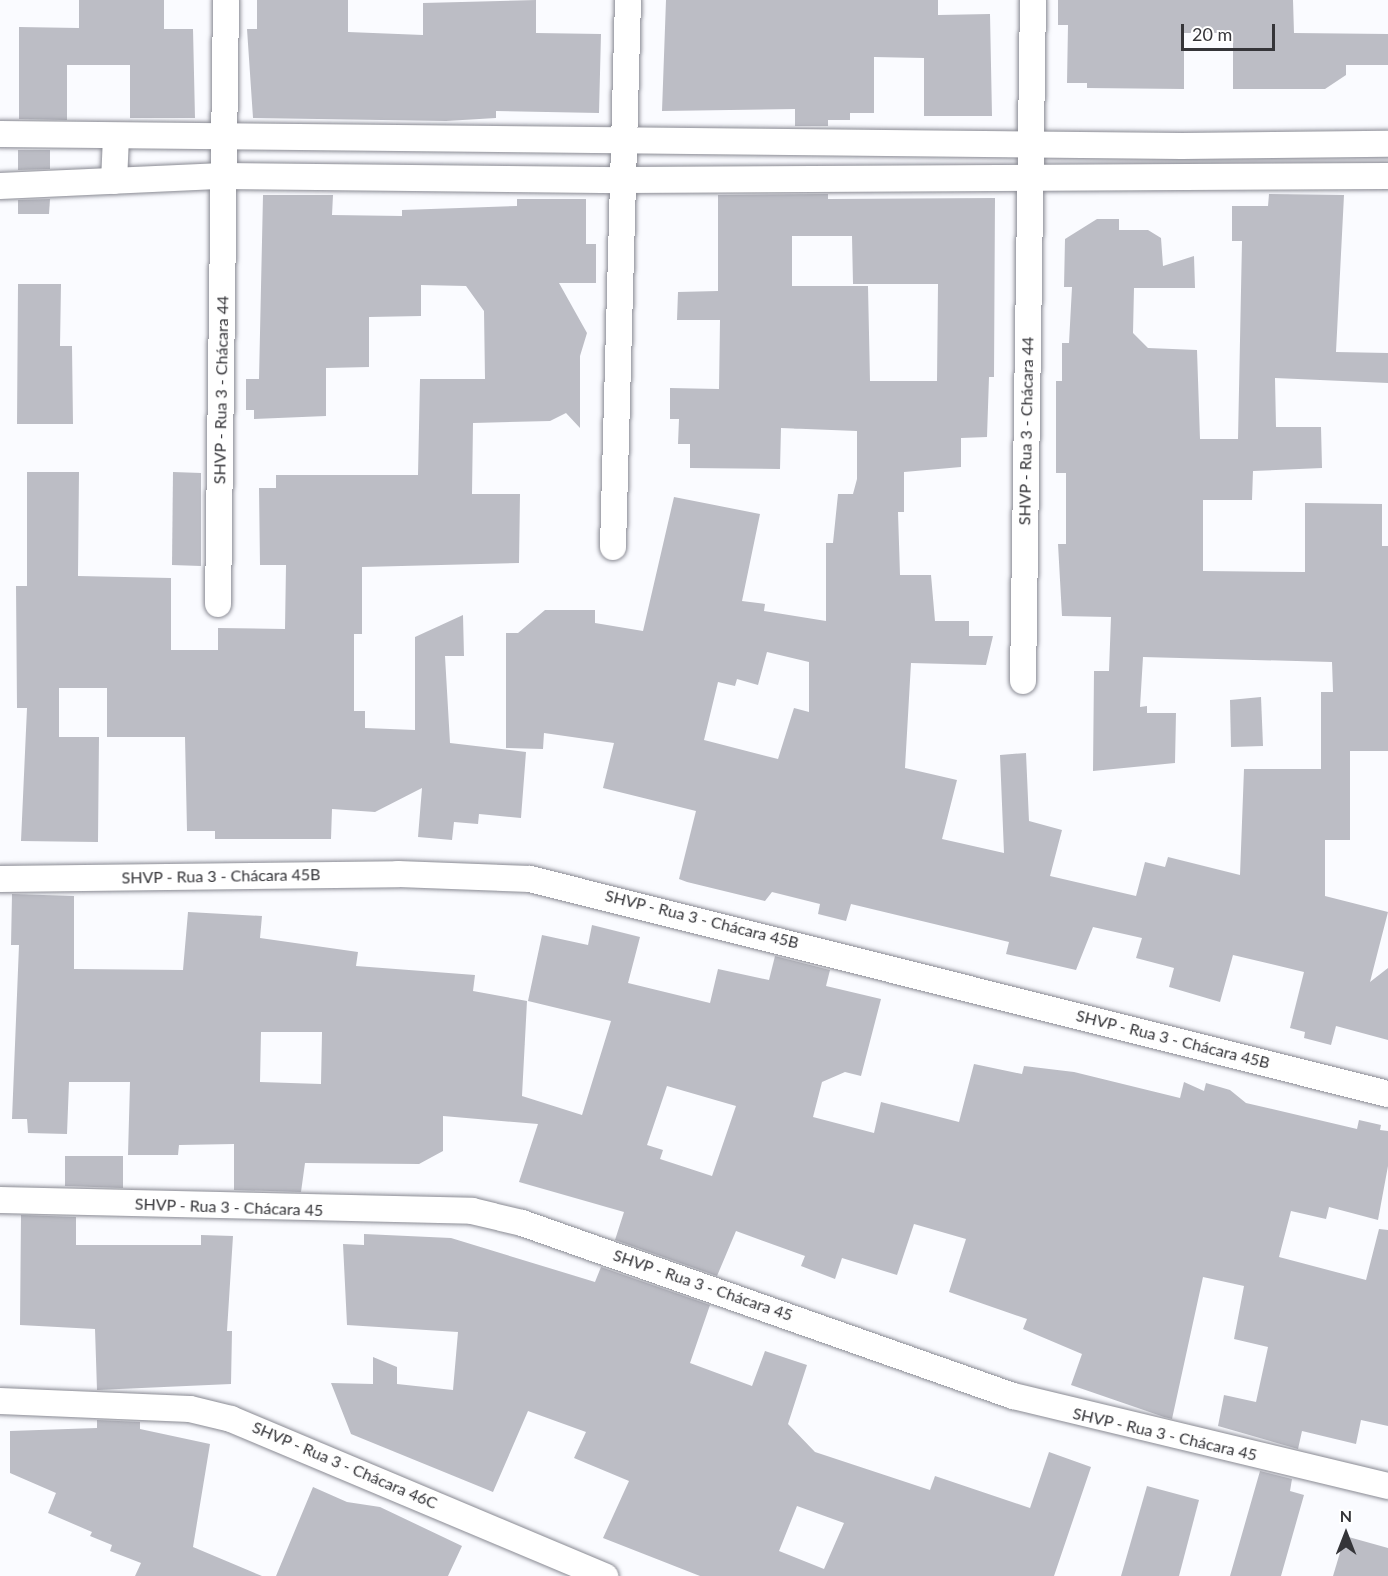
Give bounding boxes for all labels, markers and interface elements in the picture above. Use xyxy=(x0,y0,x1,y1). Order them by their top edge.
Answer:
scale bar xyxy=(1184,12,1278,50)
text: 20 m xyxy=(1192,23,1232,45)
street label: SHVP - Rua 3 - Chácara 44 xyxy=(210,295,232,485)
street label: SHVP - Rua 3 - Chácara 44 xyxy=(1015,336,1037,526)
street label: SHVP - Rua 3 - Chácara 45B xyxy=(121,865,321,887)
street label: SHVP - Rua 3 - Chácara 45B xyxy=(603,886,801,952)
street label: SHVP - Rua 3 - Chácara 45B xyxy=(1074,1006,1272,1072)
street label: SHVP - Rua 3 - Chácara 45 xyxy=(134,1194,324,1220)
street label: SHVP - Rua 3 - Chácara 45 xyxy=(611,1245,795,1325)
street label: SHVP - Rua 3 - Chácara 45 xyxy=(1071,1403,1259,1465)
street label: SHVP - Rua 3 - Chácara 46C xyxy=(249,1417,441,1513)
north arrow xyxy=(1316,1504,1376,1564)
text: N xyxy=(1340,1506,1352,1525)

